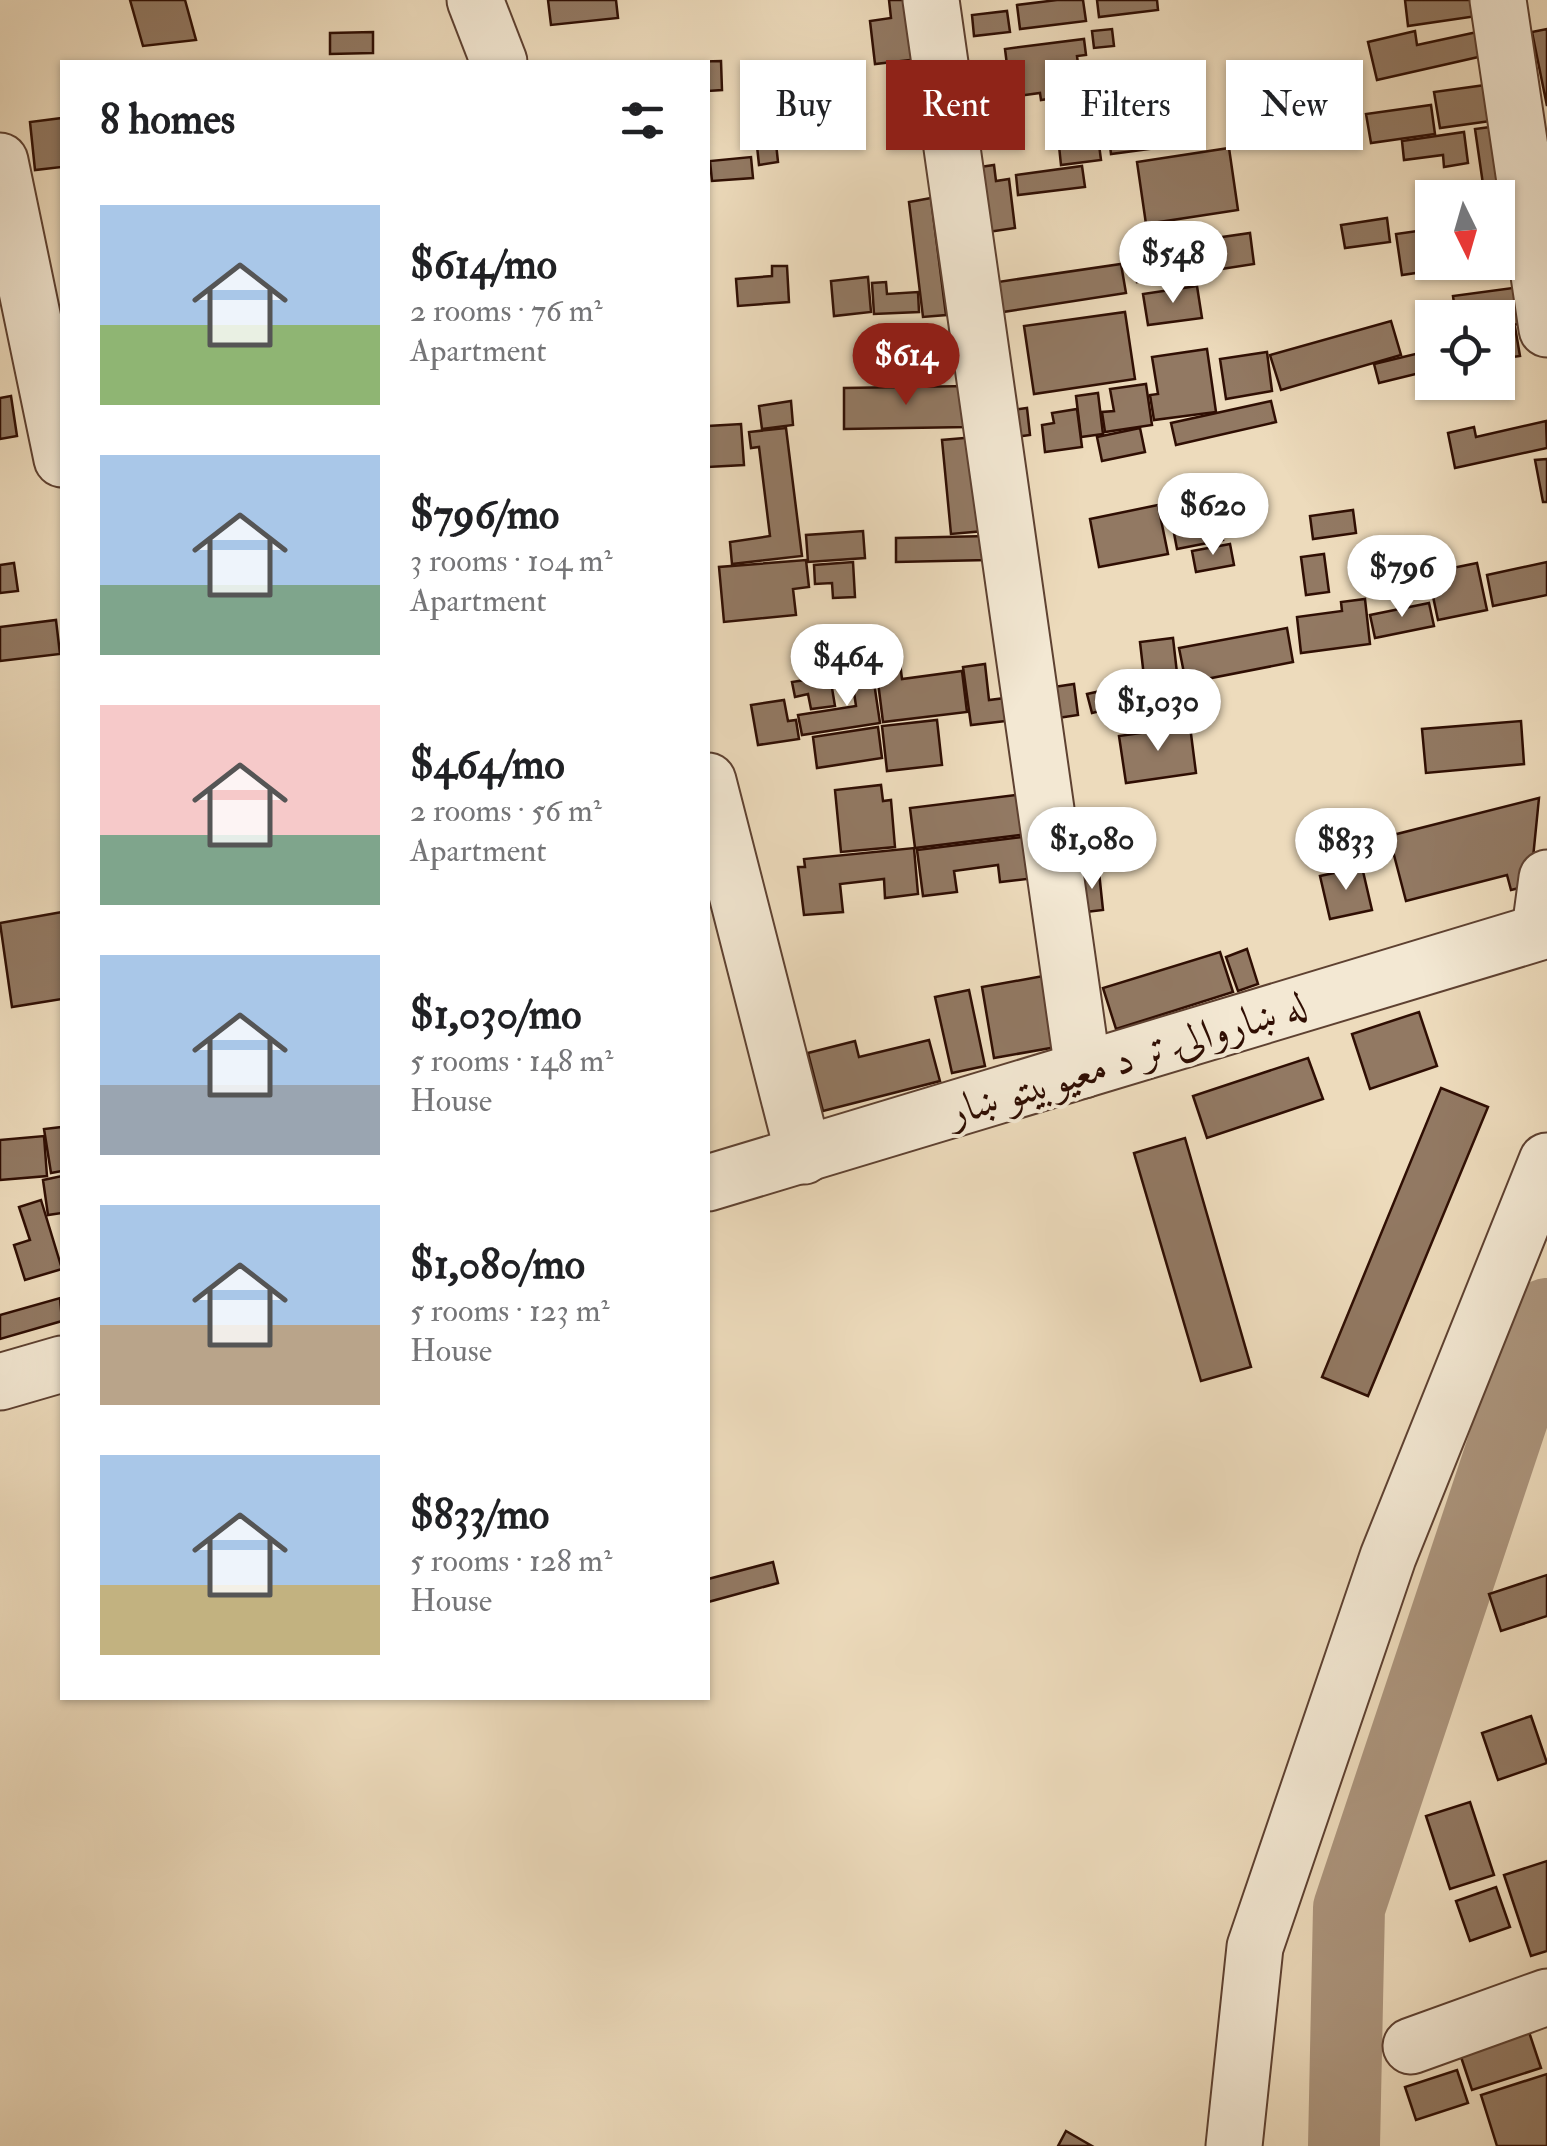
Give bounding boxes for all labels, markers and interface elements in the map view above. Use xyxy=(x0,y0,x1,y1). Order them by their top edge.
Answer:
chip: Buy xyxy=(740,60,866,150)
chip: Rent xyxy=(886,60,1025,150)
chip: Filters xyxy=(1045,60,1206,150)
chip: New xyxy=(1226,60,1363,150)
icon: filters xyxy=(615,93,670,148)
text: 8 homes xyxy=(100,94,235,146)
north arrow xyxy=(1415,180,1515,280)
map controls xyxy=(1415,180,1515,400)
pin: $548 xyxy=(1114,221,1232,306)
text: $548 xyxy=(1141,233,1205,273)
text: $614/mo xyxy=(410,239,557,291)
icon: home xyxy=(180,245,300,365)
text: 2 rooms · 76 m² xyxy=(410,291,603,331)
button: locate xyxy=(1415,300,1515,400)
pin: $614 xyxy=(847,323,965,408)
text: Apartment xyxy=(410,331,547,371)
text: $614 xyxy=(875,335,937,375)
pin: $620 xyxy=(1154,473,1272,558)
text: $620 xyxy=(1180,485,1246,525)
text: $796/mo xyxy=(410,489,559,541)
icon: home xyxy=(180,495,300,615)
pin: $796 xyxy=(1343,535,1461,620)
text: 3 rooms · 104 m² xyxy=(410,541,613,581)
text: $796 xyxy=(1369,547,1435,587)
text: Apartment xyxy=(410,581,547,621)
pin: $464 xyxy=(788,624,906,709)
text: $464 xyxy=(813,636,881,676)
pin: $1,030 xyxy=(1077,669,1239,754)
text: $1,030 xyxy=(1117,681,1199,721)
text: $464/mo xyxy=(410,739,565,791)
icon: home xyxy=(180,745,300,865)
text: 2 rooms · 56 m² xyxy=(410,791,602,831)
pin: $1,080 xyxy=(1011,807,1173,892)
pin: $833 xyxy=(1287,808,1405,893)
text: $1,080 xyxy=(1050,819,1134,859)
text: $833 xyxy=(1317,820,1375,860)
text: Apartment xyxy=(410,831,547,871)
street label: له ښاروالۍ تر د معیوبیتو ښار xyxy=(938,980,1313,1139)
text: $1,030/mo xyxy=(410,989,582,1041)
icon: home xyxy=(180,995,300,1115)
text: 5 rooms · 148 m² xyxy=(410,1041,613,1081)
text: House xyxy=(410,1081,492,1121)
text: $1,080/mo xyxy=(410,1239,585,1291)
icon: home xyxy=(180,1245,300,1365)
text: 5 rooms · 123 m² xyxy=(410,1291,609,1331)
text: House xyxy=(410,1331,492,1371)
text: $833/mo xyxy=(410,1489,549,1541)
icon: home xyxy=(180,1495,300,1615)
text: 5 rooms · 128 m² xyxy=(410,1541,612,1581)
text: House xyxy=(410,1581,492,1621)

